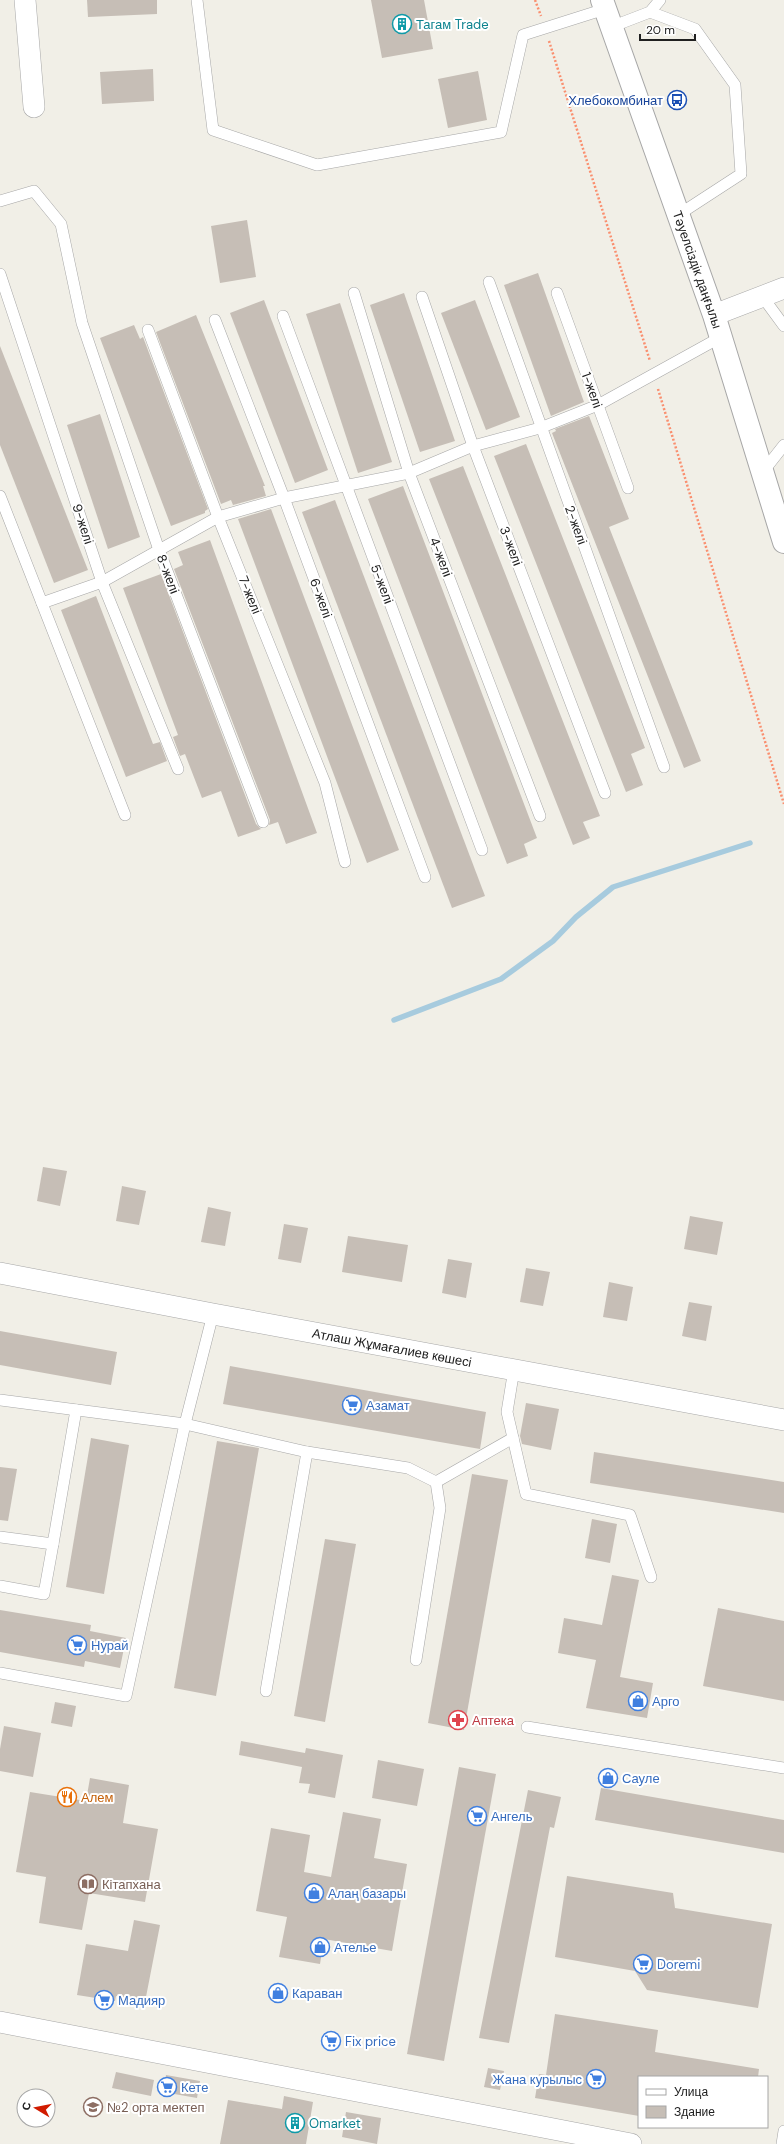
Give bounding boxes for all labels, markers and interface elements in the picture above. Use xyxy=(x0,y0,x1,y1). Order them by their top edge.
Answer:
building icon: Тагам Trade xyxy=(391,13,413,35)
place label: Тагам Trade xyxy=(416,16,489,33)
scale bar xyxy=(640,16,695,42)
text: 20 m xyxy=(646,22,675,38)
bus stop icon: Хлебокомбинат xyxy=(666,89,688,111)
place label: Хлебокомбинат xyxy=(568,92,663,109)
street label: Тәуелсіздік даңғылы xyxy=(669,208,726,330)
street label: 1-желі xyxy=(578,370,606,410)
street label: 9-желі xyxy=(69,502,97,546)
street label: 2-желі xyxy=(561,503,591,547)
street label: 3-желі xyxy=(496,524,526,568)
street label: 4-желі xyxy=(426,535,456,579)
street label: 8-желі xyxy=(153,552,183,596)
street label: 5-желі xyxy=(367,562,397,606)
street label: 7-желі xyxy=(235,573,265,617)
street label: 6-желі xyxy=(306,576,336,620)
street label: Атлаш Жұмағалиев көшесі xyxy=(311,1324,473,1370)
supermarket icon: Азамат xyxy=(341,1394,363,1416)
place label: Азамат xyxy=(366,1397,410,1414)
supermarket icon: Нурай xyxy=(66,1634,88,1656)
place label: Нурай xyxy=(91,1637,128,1654)
shop icon: Арго xyxy=(627,1690,649,1712)
place label: Арго xyxy=(652,1693,680,1710)
pharmacy icon: Аптека xyxy=(447,1709,469,1731)
place label: Аптека xyxy=(472,1712,515,1729)
shop icon: Сауле xyxy=(597,1767,619,1789)
place label: Сауле xyxy=(622,1770,660,1787)
restaurant icon: Алем xyxy=(56,1786,78,1808)
place label: Алем xyxy=(81,1789,113,1806)
supermarket icon: Ангель xyxy=(466,1805,488,1827)
place label: Ангель xyxy=(491,1808,533,1825)
library icon: Кітапxана xyxy=(77,1873,99,1895)
place label: Кітапxана xyxy=(102,1876,161,1893)
shop icon: Алаң базары xyxy=(303,1882,325,1904)
place label: Алаң базары xyxy=(328,1885,406,1902)
shop icon: Ателье xyxy=(309,1936,331,1958)
place label: Ателье xyxy=(334,1939,377,1956)
supermarket icon: Doremi xyxy=(632,1953,654,1975)
place label: Doremi xyxy=(657,1956,700,1973)
shop icon: Караван xyxy=(267,1982,289,2004)
place label: Караван xyxy=(292,1985,342,2002)
supermarket icon: Мадияр xyxy=(93,1989,115,2011)
place label: Мадияр xyxy=(118,1992,165,2009)
supermarket icon: Fix price xyxy=(320,2030,342,2052)
place label: Fix price xyxy=(345,2033,396,2050)
supermarket icon: Жана курылыс xyxy=(585,2068,607,2090)
place label: Жана курылыс xyxy=(493,2071,582,2088)
supermarket icon: Кете xyxy=(156,2076,178,2098)
legend xyxy=(638,2076,768,2128)
place label: Кете xyxy=(181,2079,208,2096)
text: Улица xyxy=(674,2084,708,2100)
north arrow xyxy=(16,2088,56,2128)
school or university icon: №2 орта мектеп xyxy=(82,2096,104,2118)
place label: №2 орта мектеп xyxy=(107,2099,205,2116)
text: С xyxy=(19,2101,34,2111)
text: Здание xyxy=(674,2104,715,2120)
building icon: Omarket xyxy=(284,2112,306,2134)
place label: Omarket xyxy=(309,2115,361,2132)

